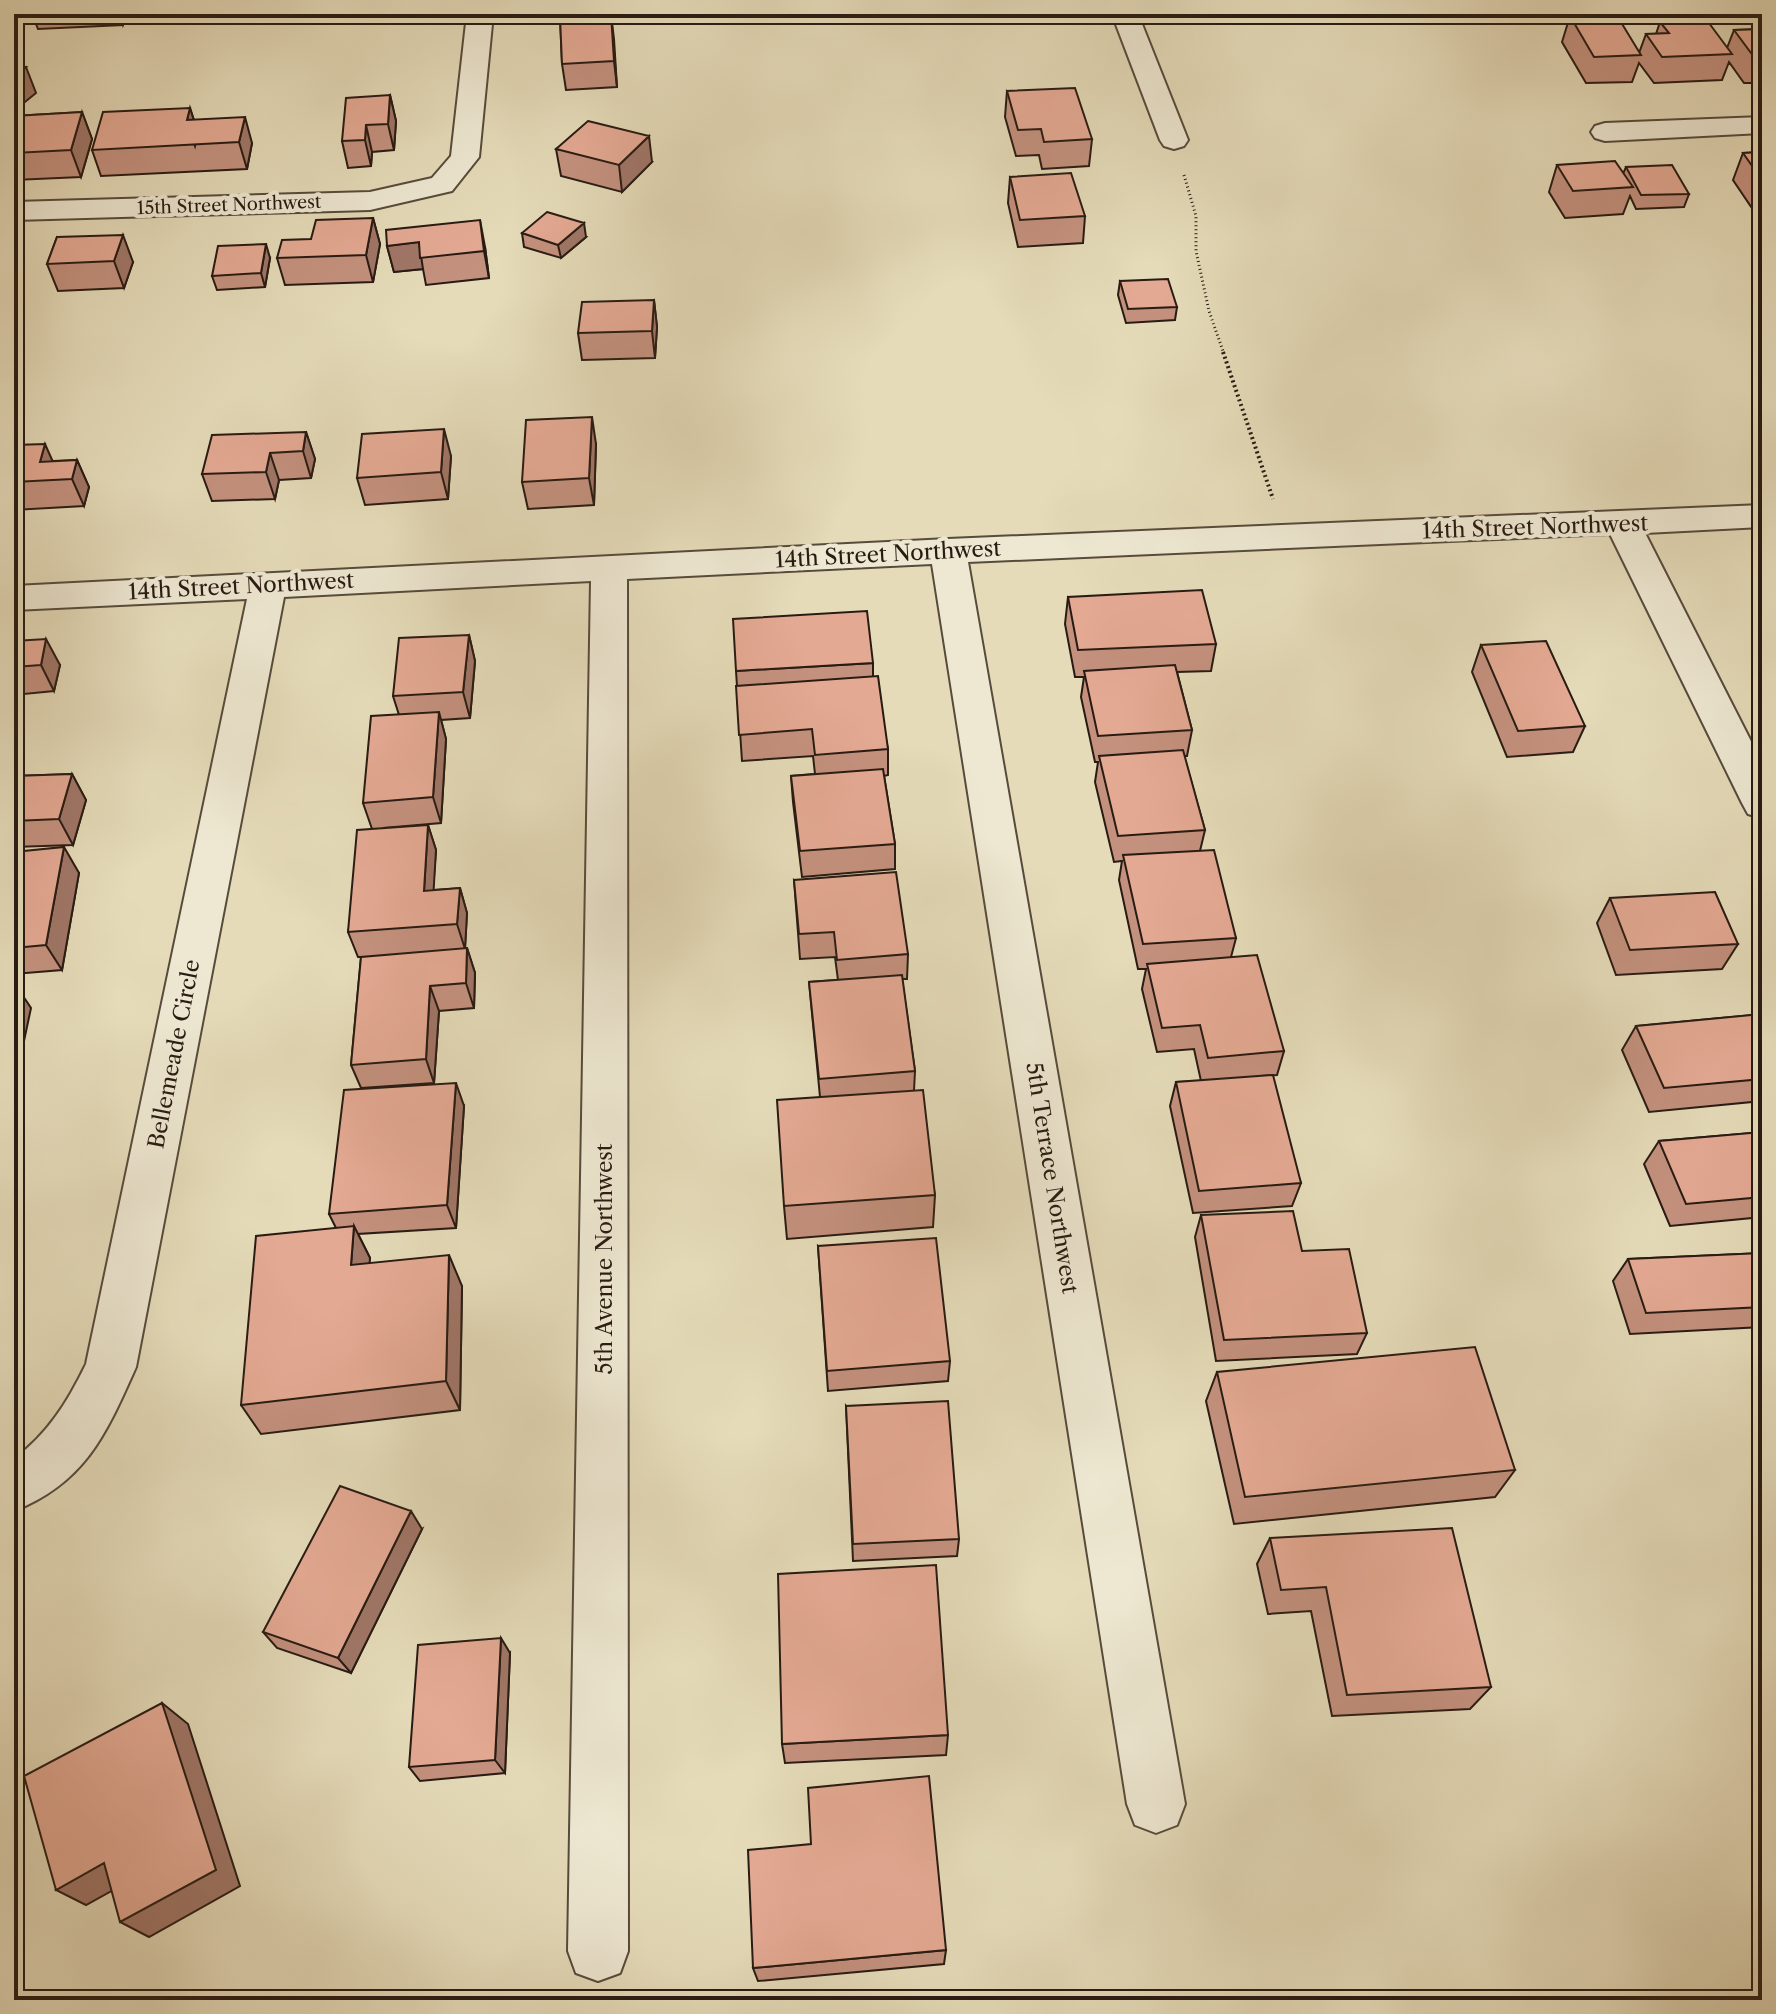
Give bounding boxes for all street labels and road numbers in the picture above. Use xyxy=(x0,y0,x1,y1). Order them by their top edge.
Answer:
street label: 15th Street Northwest xyxy=(136,191,322,219)
street label: 14th Street Northwest xyxy=(1422,510,1649,544)
street label: 14th Street Northwest xyxy=(774,535,1002,573)
street label: 14th Street Northwest xyxy=(127,567,355,605)
street label: Bellemeade Circle xyxy=(142,957,206,1151)
street label: 5th Terrace Northwest xyxy=(1020,1060,1084,1296)
street label: 5th Avenue Northwest xyxy=(591,1143,618,1375)

